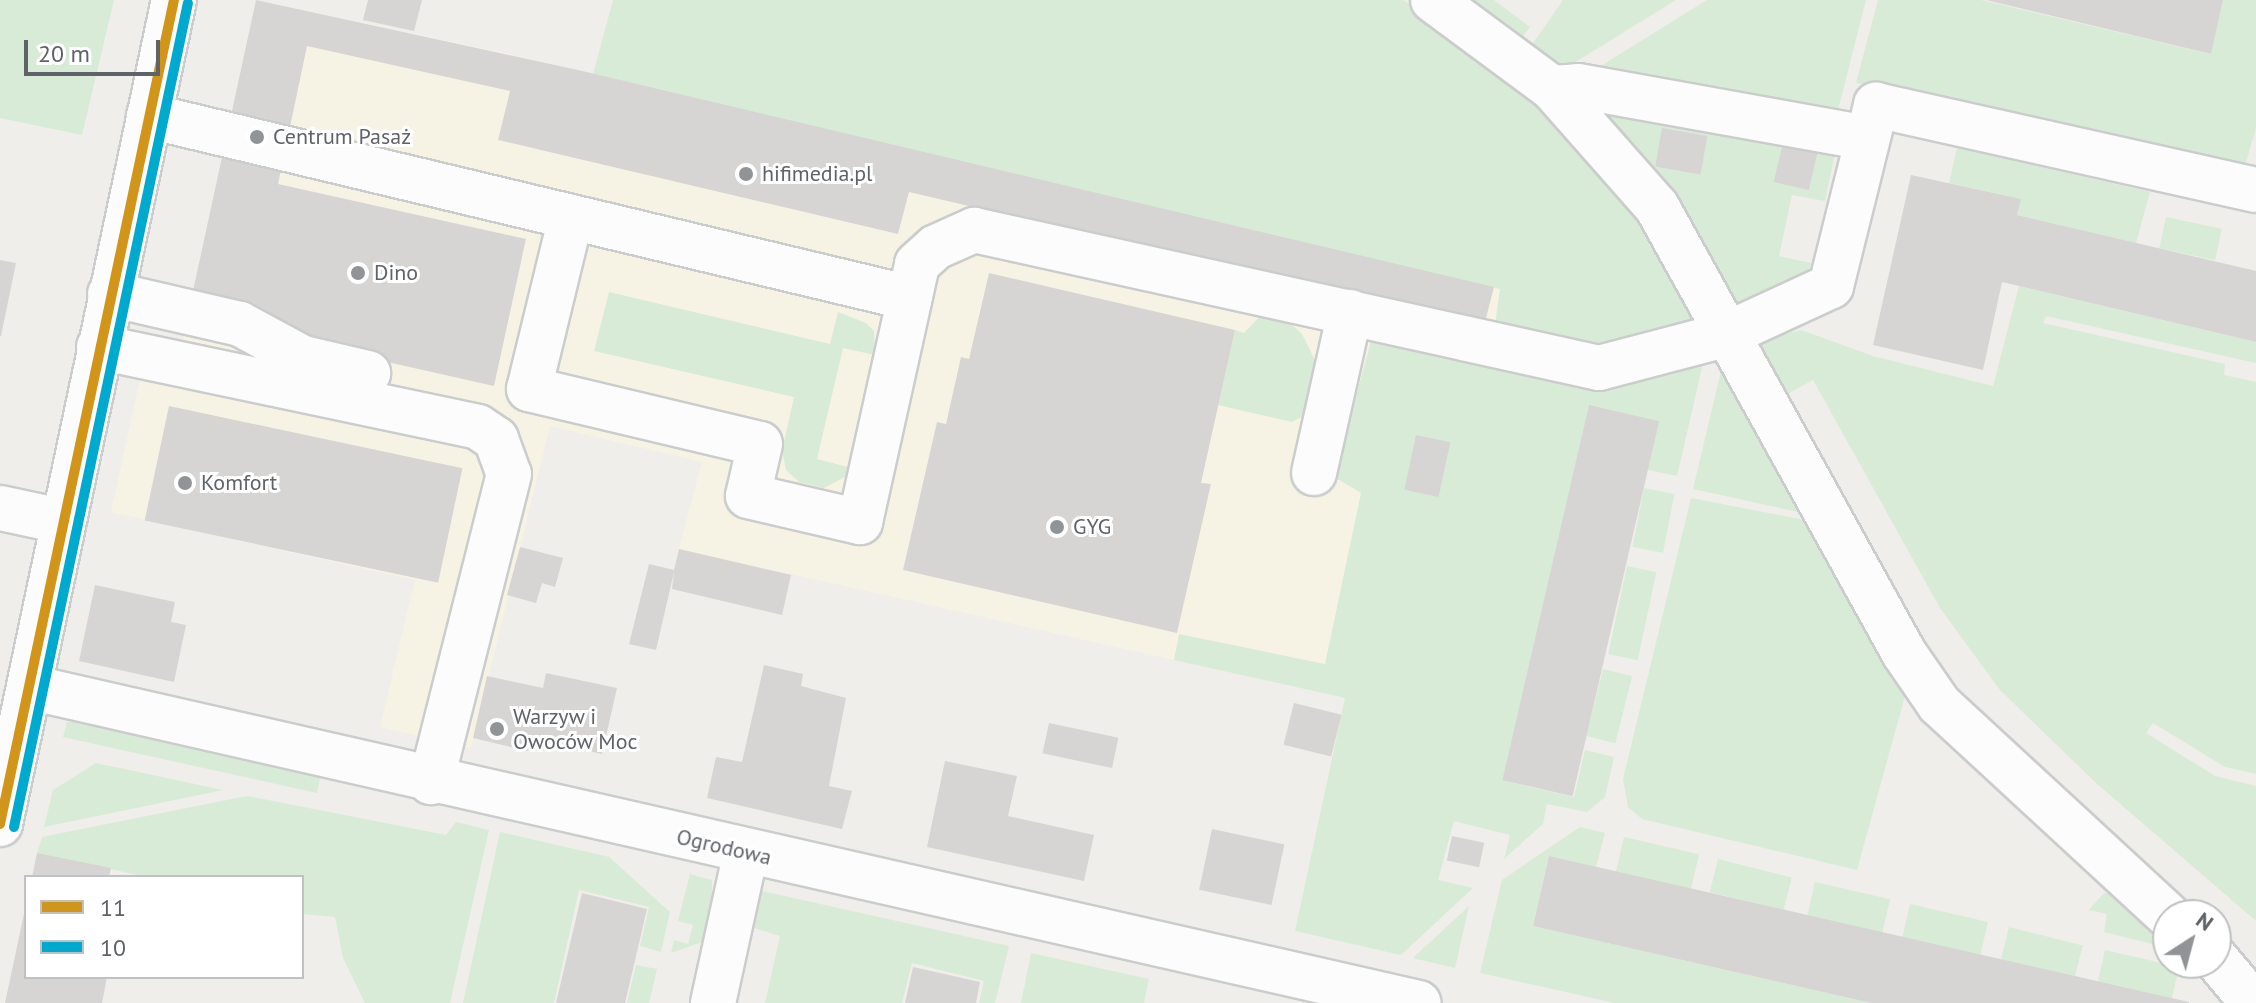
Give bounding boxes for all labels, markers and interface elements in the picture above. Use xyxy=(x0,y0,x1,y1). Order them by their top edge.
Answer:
scale bar xyxy=(28,24,164,74)
text: 20 m xyxy=(38,38,90,69)
place label: Centrum Pasaż xyxy=(273,124,411,150)
marker: Centrum Pasaż xyxy=(248,128,266,146)
place label: hifimedia.pl xyxy=(762,161,873,187)
marker: hifimedia.pl xyxy=(737,165,755,183)
place label: Dino xyxy=(374,260,418,286)
marker: Dino xyxy=(349,264,367,282)
place label: Komfort xyxy=(201,470,277,496)
marker: Komfort xyxy=(176,474,194,492)
place label: GYG xyxy=(1073,514,1111,540)
marker: GYG xyxy=(1048,518,1066,536)
place label: Warzyw i Owoców Moc xyxy=(513,703,638,754)
marker: Warzyw i Owoców Moc xyxy=(488,720,506,738)
street label: Ogrodowa xyxy=(674,823,774,871)
legend xyxy=(24,875,304,979)
text: 11 xyxy=(100,892,126,923)
north arrow xyxy=(2152,899,2232,979)
text: N xyxy=(2191,906,2219,937)
text: 10 xyxy=(100,932,126,963)

